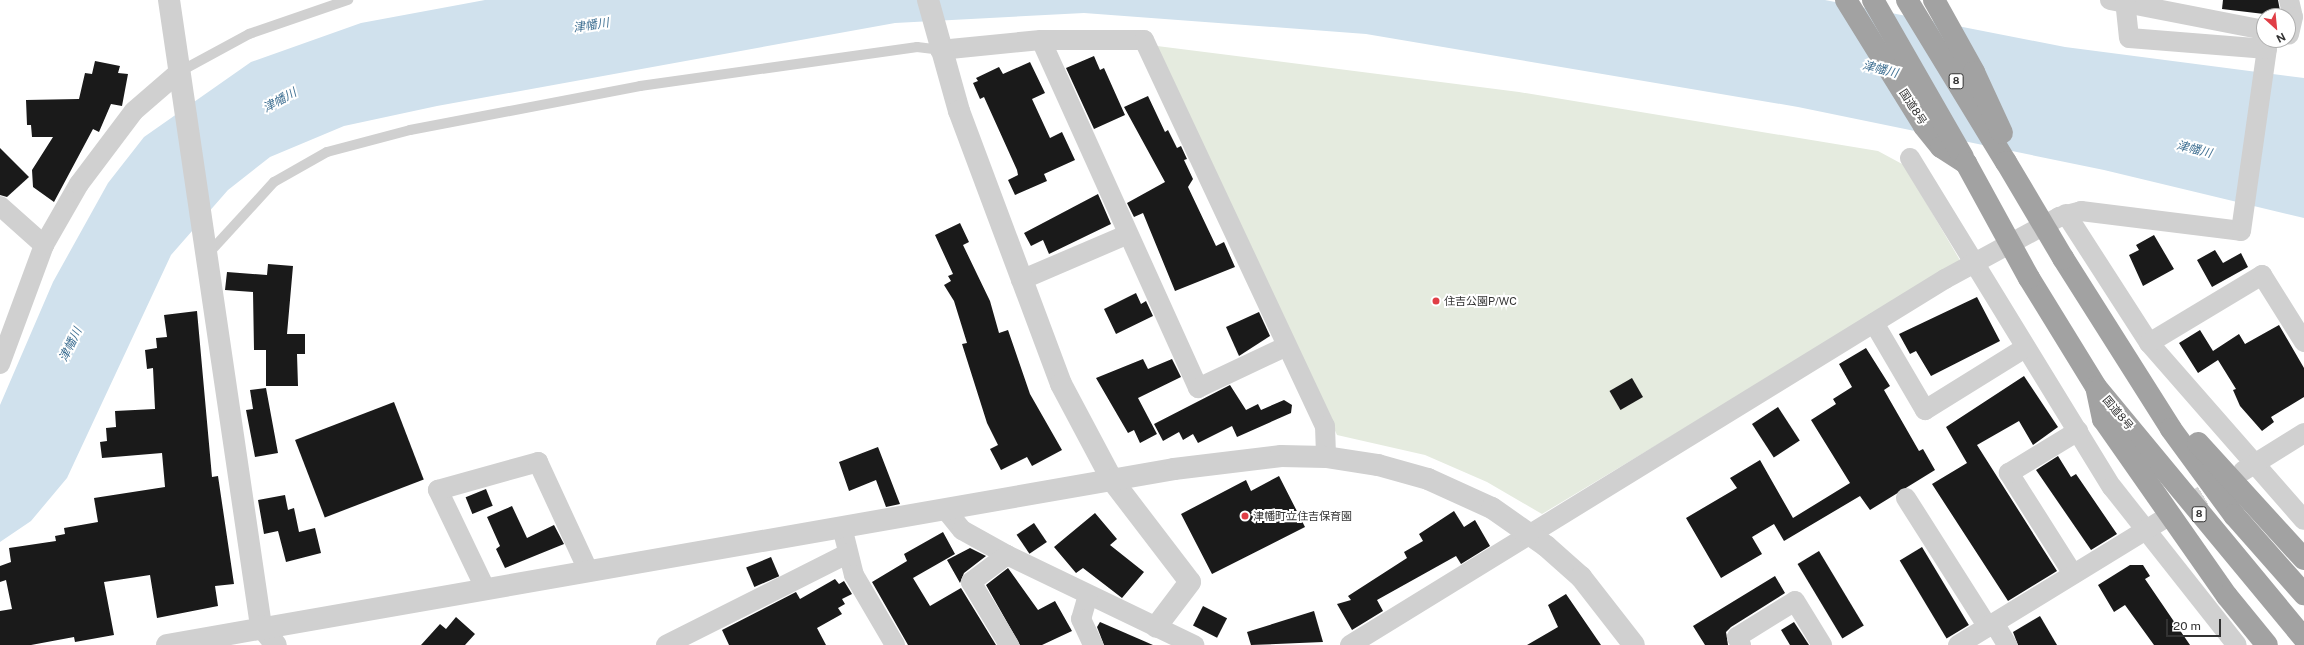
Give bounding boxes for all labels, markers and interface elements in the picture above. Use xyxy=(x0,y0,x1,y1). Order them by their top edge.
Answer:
north arrow xyxy=(2256,8,2296,48)
water label: 津幡川 xyxy=(572,16,610,36)
text: N xyxy=(2274,30,2288,45)
water label: 津幡川 xyxy=(1861,59,1899,81)
road number: 8 xyxy=(1948,73,1964,89)
water label: 津幡川 xyxy=(261,86,299,116)
street label: 国道8号 xyxy=(1897,87,1929,127)
water label: 津幡川 xyxy=(2175,139,2213,161)
place label: 住吉公園P/WC xyxy=(1444,294,1517,308)
marker: 住吉公園P/WC xyxy=(1431,296,1441,306)
water label: 津幡川 xyxy=(57,326,85,364)
street label: 国道8号 xyxy=(2100,393,2136,433)
road number: 8 xyxy=(2191,506,2207,522)
place label: 津幡町立住吉保育園 xyxy=(1253,509,1352,523)
marker: 津幡町立住吉保育園 xyxy=(1240,511,1250,521)
scale bar xyxy=(2168,611,2223,637)
text: 20 m xyxy=(2173,619,2201,633)

